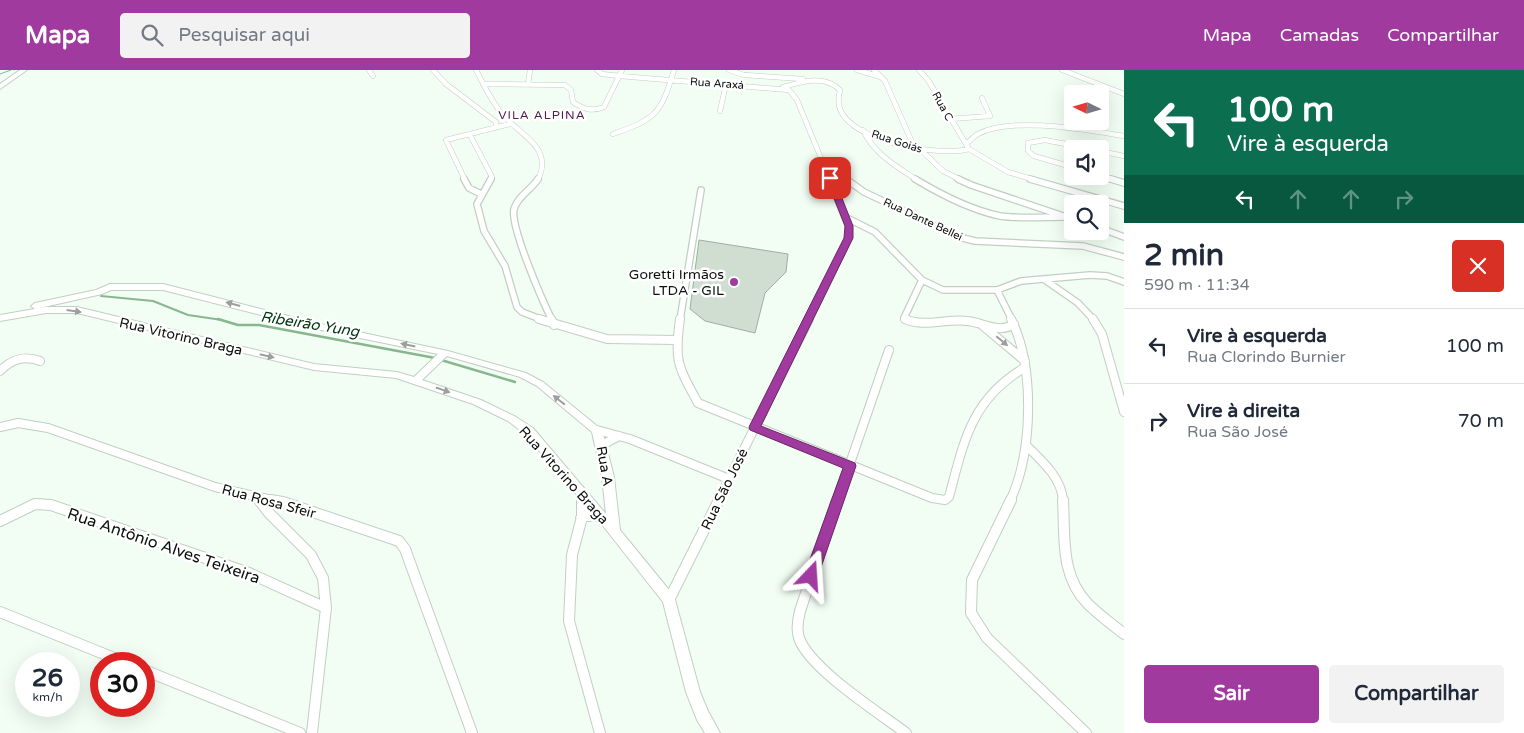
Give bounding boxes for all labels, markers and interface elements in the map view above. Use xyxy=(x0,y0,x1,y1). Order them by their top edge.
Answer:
search box xyxy=(120,13,470,58)
text: Mapa xyxy=(25,21,90,50)
icon: search xyxy=(138,21,166,49)
text: Pesquisar aqui xyxy=(178,24,310,46)
text: Mapa xyxy=(1203,24,1252,46)
text: Camadas xyxy=(1280,24,1359,46)
text: Compartilhar xyxy=(1387,24,1499,46)
street label: Rua Araxá xyxy=(689,75,744,92)
north arrow xyxy=(1064,85,1109,130)
map controls xyxy=(1064,85,1109,240)
street label: Rua C xyxy=(929,89,956,123)
text: 100 m xyxy=(1227,89,1334,131)
icon: left xyxy=(1144,90,1209,155)
district label: VILA ALPINA xyxy=(498,108,586,122)
street label: Rua Goiás xyxy=(870,127,924,156)
text: Vire à esquerda xyxy=(1227,131,1389,157)
button: sound xyxy=(1064,140,1109,185)
pin xyxy=(809,157,851,199)
icon: arrive xyxy=(816,164,844,192)
icon: left xyxy=(1231,185,1259,213)
icon: ahead xyxy=(1284,185,1312,213)
icon: ahead xyxy=(1337,185,1365,213)
icon: right xyxy=(1390,185,1418,213)
street label: Rua Dante Bellei xyxy=(881,195,964,244)
button: search xyxy=(1064,195,1109,240)
text: 2 min xyxy=(1144,237,1224,274)
button: close xyxy=(1452,240,1504,292)
place label: Goretti Irmãos LTDA - GIL xyxy=(629,266,724,299)
text: 590 m · 11:34 xyxy=(1144,275,1250,295)
marker: Goretti Irmãos LTDA - GIL xyxy=(728,276,740,288)
one-way arrow xyxy=(226,300,241,308)
one-way arrow xyxy=(67,307,83,315)
water label: Ribeirão Yung xyxy=(259,307,362,341)
street label: Rua Vitorino Braga xyxy=(118,314,244,359)
text: Vire à esquerda xyxy=(1187,325,1327,347)
icon: left xyxy=(1144,332,1172,360)
text: 100 m xyxy=(1446,335,1504,357)
one-way arrow xyxy=(995,336,1008,347)
one-way arrow xyxy=(401,341,416,349)
text: Rua Clorindo Burnier xyxy=(1187,347,1346,367)
one-way arrow xyxy=(259,352,274,360)
one-way arrow xyxy=(435,387,450,394)
one-way arrow xyxy=(553,395,566,406)
text: Vire à direita xyxy=(1187,400,1300,422)
icon: right xyxy=(1144,407,1172,435)
text: 70 m xyxy=(1458,410,1504,432)
text: Rua São José xyxy=(1187,422,1288,442)
street label: Rua Vitorino Braga xyxy=(515,423,612,528)
street label: Rua A xyxy=(593,445,616,487)
street label: Rua São José xyxy=(697,446,751,533)
street label: Rua Rosa Sfeir xyxy=(220,481,318,522)
street label: Rua Antônio Alves Teixeira xyxy=(65,504,263,588)
position arrow xyxy=(784,549,836,601)
speed limit sign: 30 xyxy=(90,652,155,717)
text: 26 xyxy=(32,663,63,693)
button: Sair xyxy=(1144,665,1319,723)
button: Compartilhar xyxy=(1329,665,1504,723)
text: km/h xyxy=(32,690,63,704)

